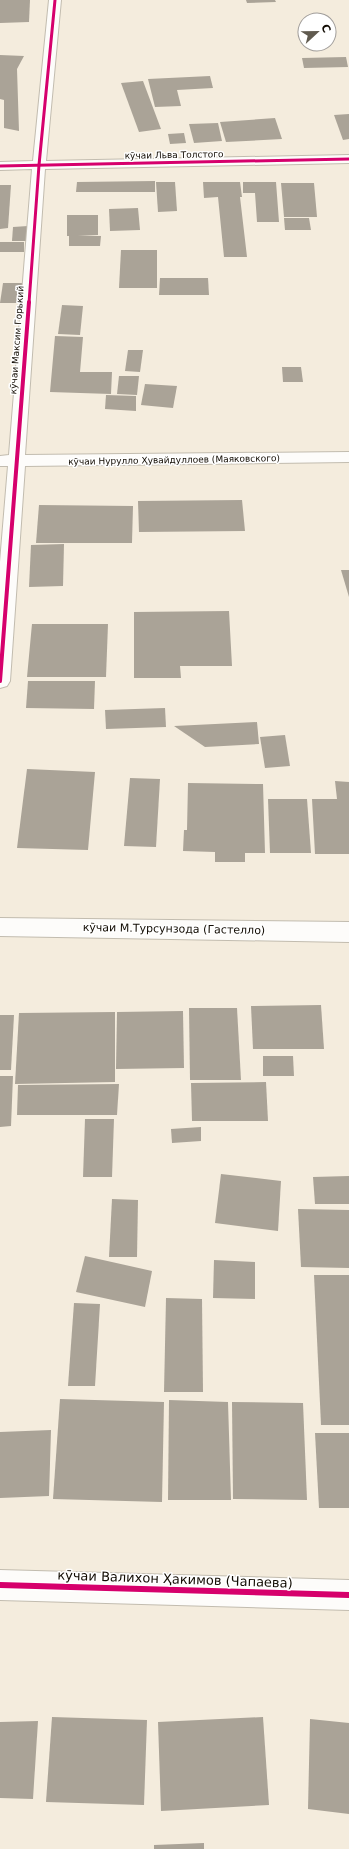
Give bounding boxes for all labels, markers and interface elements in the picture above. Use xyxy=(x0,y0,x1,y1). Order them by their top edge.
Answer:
north arrow xyxy=(297,12,337,52)
text: С xyxy=(318,22,333,35)
street label: кӯчаи Льва Толстого xyxy=(125,149,224,161)
street label: кӯчаи Максим Горький xyxy=(8,285,26,395)
street label: кӯчаи Нурулло Ҳувайдуллоев (Маяковского) xyxy=(68,453,280,467)
street label: кӯчаи М.Турсунзода (Гастелло) xyxy=(83,921,265,937)
street label: кӯчаи Валихон Ҳакимов (Чапаева) xyxy=(57,1567,293,1591)

